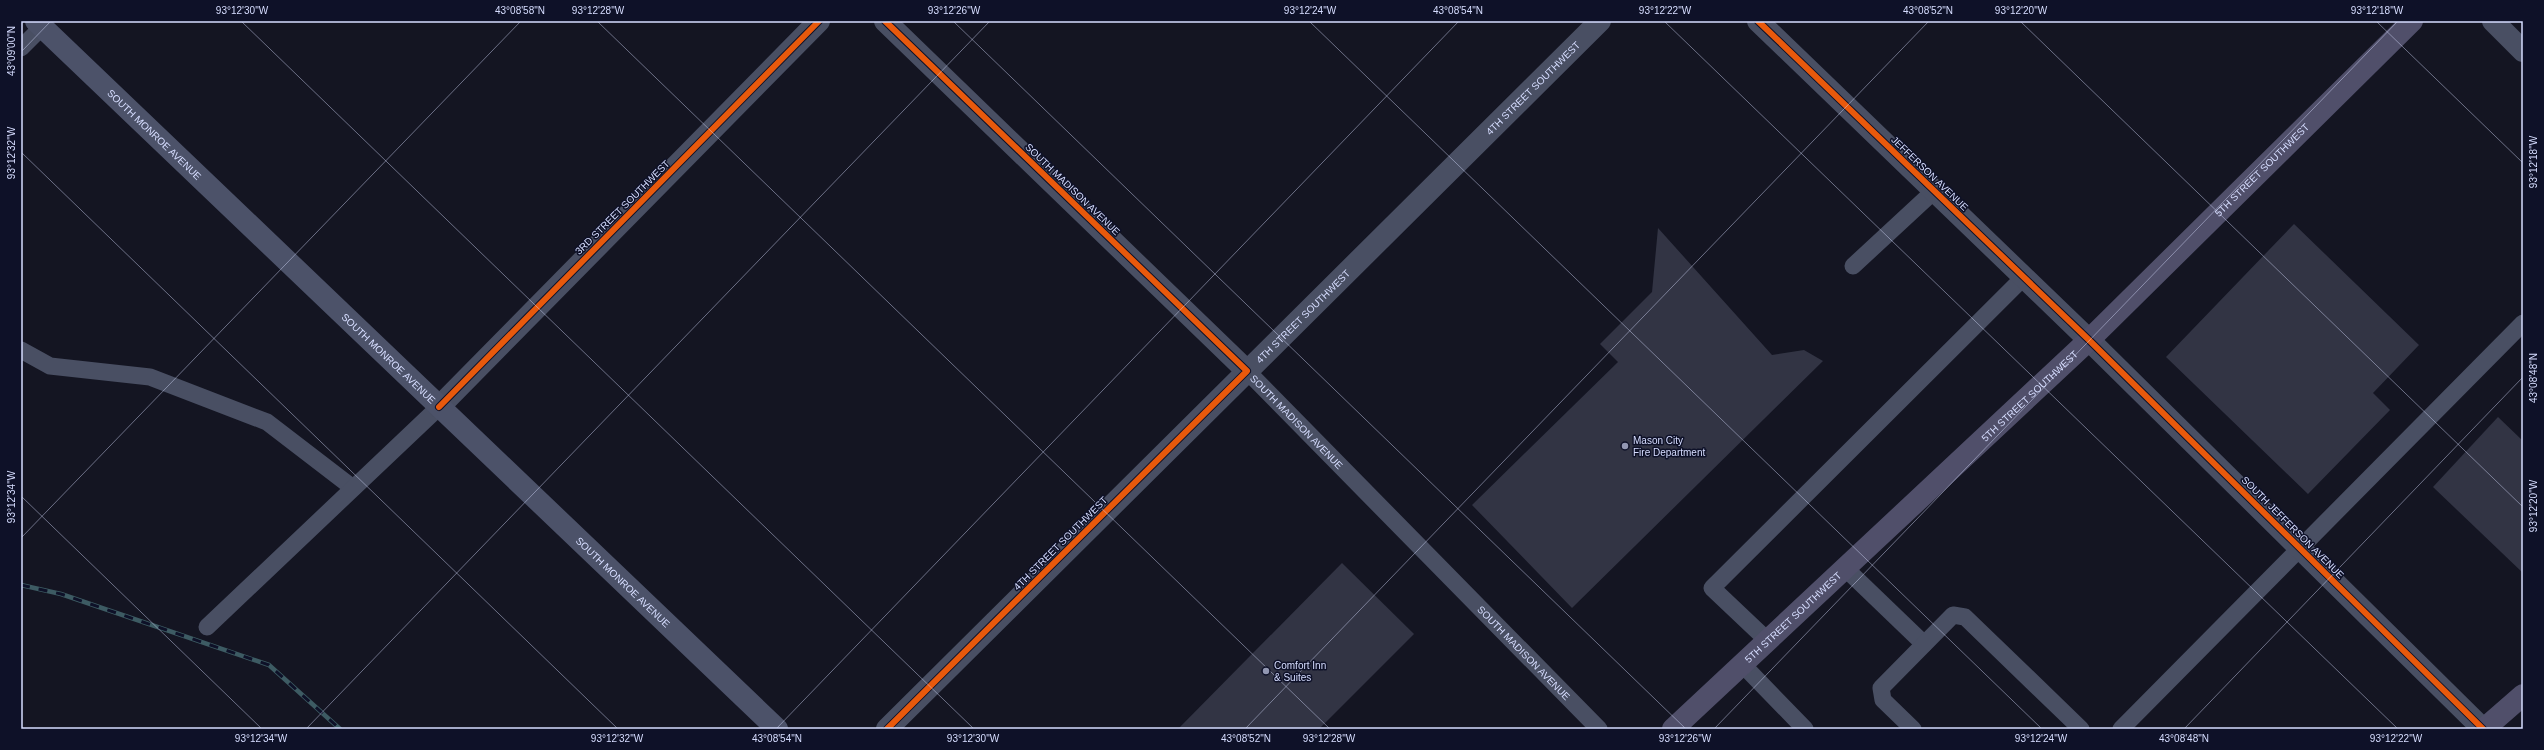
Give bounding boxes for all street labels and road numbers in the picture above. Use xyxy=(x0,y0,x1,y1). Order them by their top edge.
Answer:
street label: 4TH STREET SOUTHWEST xyxy=(1484,39,1582,137)
street label: SOUTH MONROE AVENUE xyxy=(105,87,204,182)
street label: 5TH STREET SOUTHWEST xyxy=(2213,121,2311,219)
street label: JEFFERSON AVENUE xyxy=(1889,134,1970,213)
street label: SOUTH MADISON AVENUE xyxy=(1023,141,1122,238)
street label: 3RD STREET SOUTHWEST xyxy=(573,158,672,257)
street label: 4TH STREET SOUTHWEST xyxy=(1254,268,1352,365)
street label: SOUTH MONROE AVENUE xyxy=(339,311,438,406)
street label: 5TH STREET SOUTHWEST xyxy=(1979,348,2080,444)
street label: SOUTH MADISON AVENUE xyxy=(1248,373,1345,471)
street label: SOUTH JEFFERSON AVENUE xyxy=(2239,474,2346,581)
street label: 4TH STREET SOUTHWEST xyxy=(1011,494,1109,592)
street label: SOUTH MONROE AVENUE xyxy=(574,535,672,630)
street label: 5TH STREET SOUTHWEST xyxy=(1743,570,1844,665)
street label: SOUTH MADISON AVENUE xyxy=(1475,604,1572,702)

